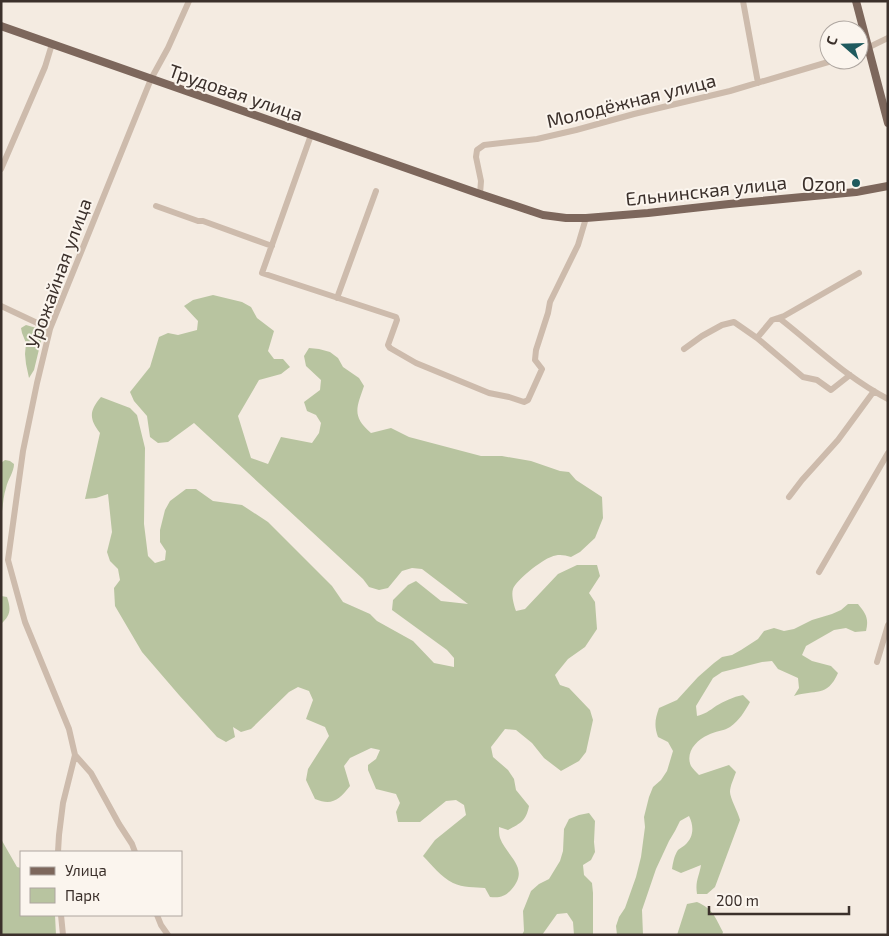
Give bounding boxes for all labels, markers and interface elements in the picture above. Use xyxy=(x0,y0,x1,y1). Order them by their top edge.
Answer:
north arrow xyxy=(819,20,869,70)
text: С xyxy=(822,34,841,47)
street label: Трудовая улица xyxy=(166,58,306,127)
street label: Молодёжная улица xyxy=(544,68,718,133)
street label: Ельнинская улица xyxy=(624,170,788,211)
place label: Ozon xyxy=(802,172,846,195)
marker: Ozon xyxy=(850,177,862,189)
street label: Урожайная улица xyxy=(20,195,97,351)
legend xyxy=(20,851,182,916)
text: Улица xyxy=(65,861,107,879)
scale bar xyxy=(709,884,849,916)
text: Парк xyxy=(65,886,100,904)
text: 200 m xyxy=(716,891,759,909)

